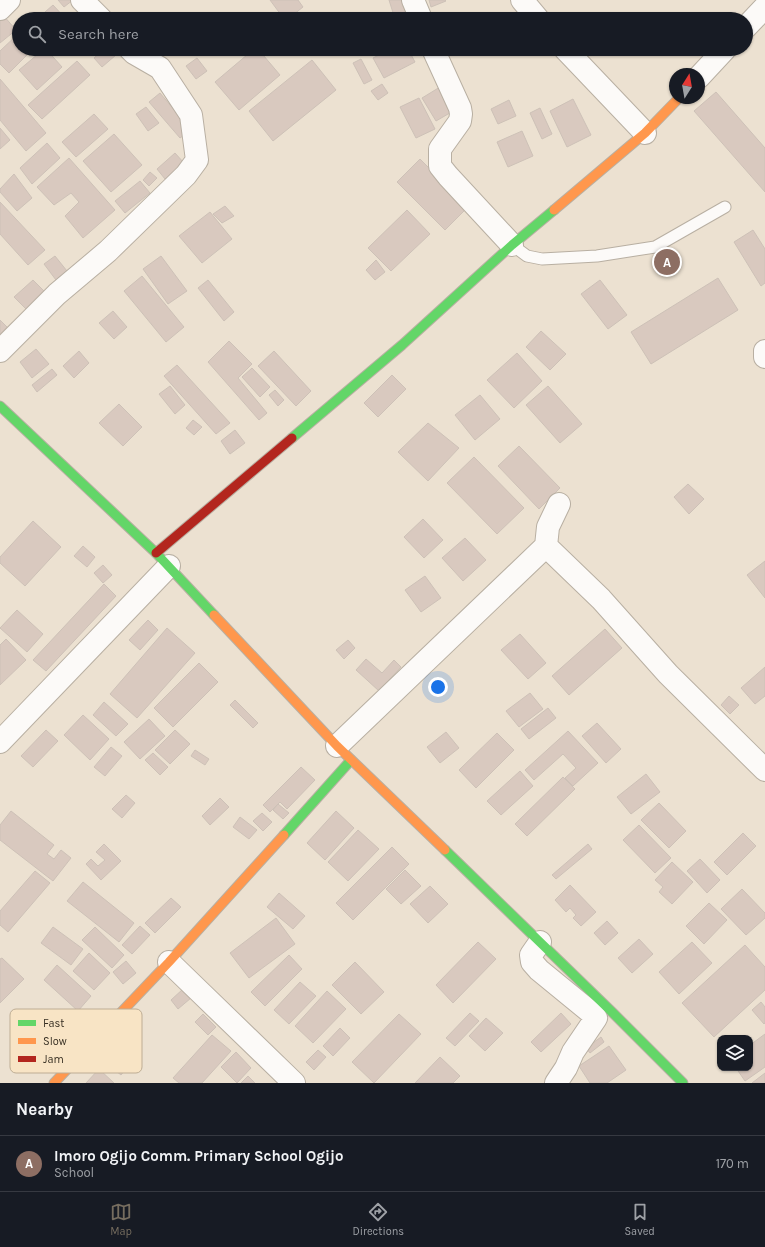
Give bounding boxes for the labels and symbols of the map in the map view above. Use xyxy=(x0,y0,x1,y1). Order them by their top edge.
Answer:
north arrow xyxy=(669,68,705,104)
pin: A xyxy=(654,247,680,277)
your location xyxy=(428,677,448,697)
legend xyxy=(10,1009,142,1073)
text: Fast xyxy=(43,1017,64,1030)
text: Slow xyxy=(43,1035,67,1048)
text: Jam xyxy=(43,1053,64,1066)

